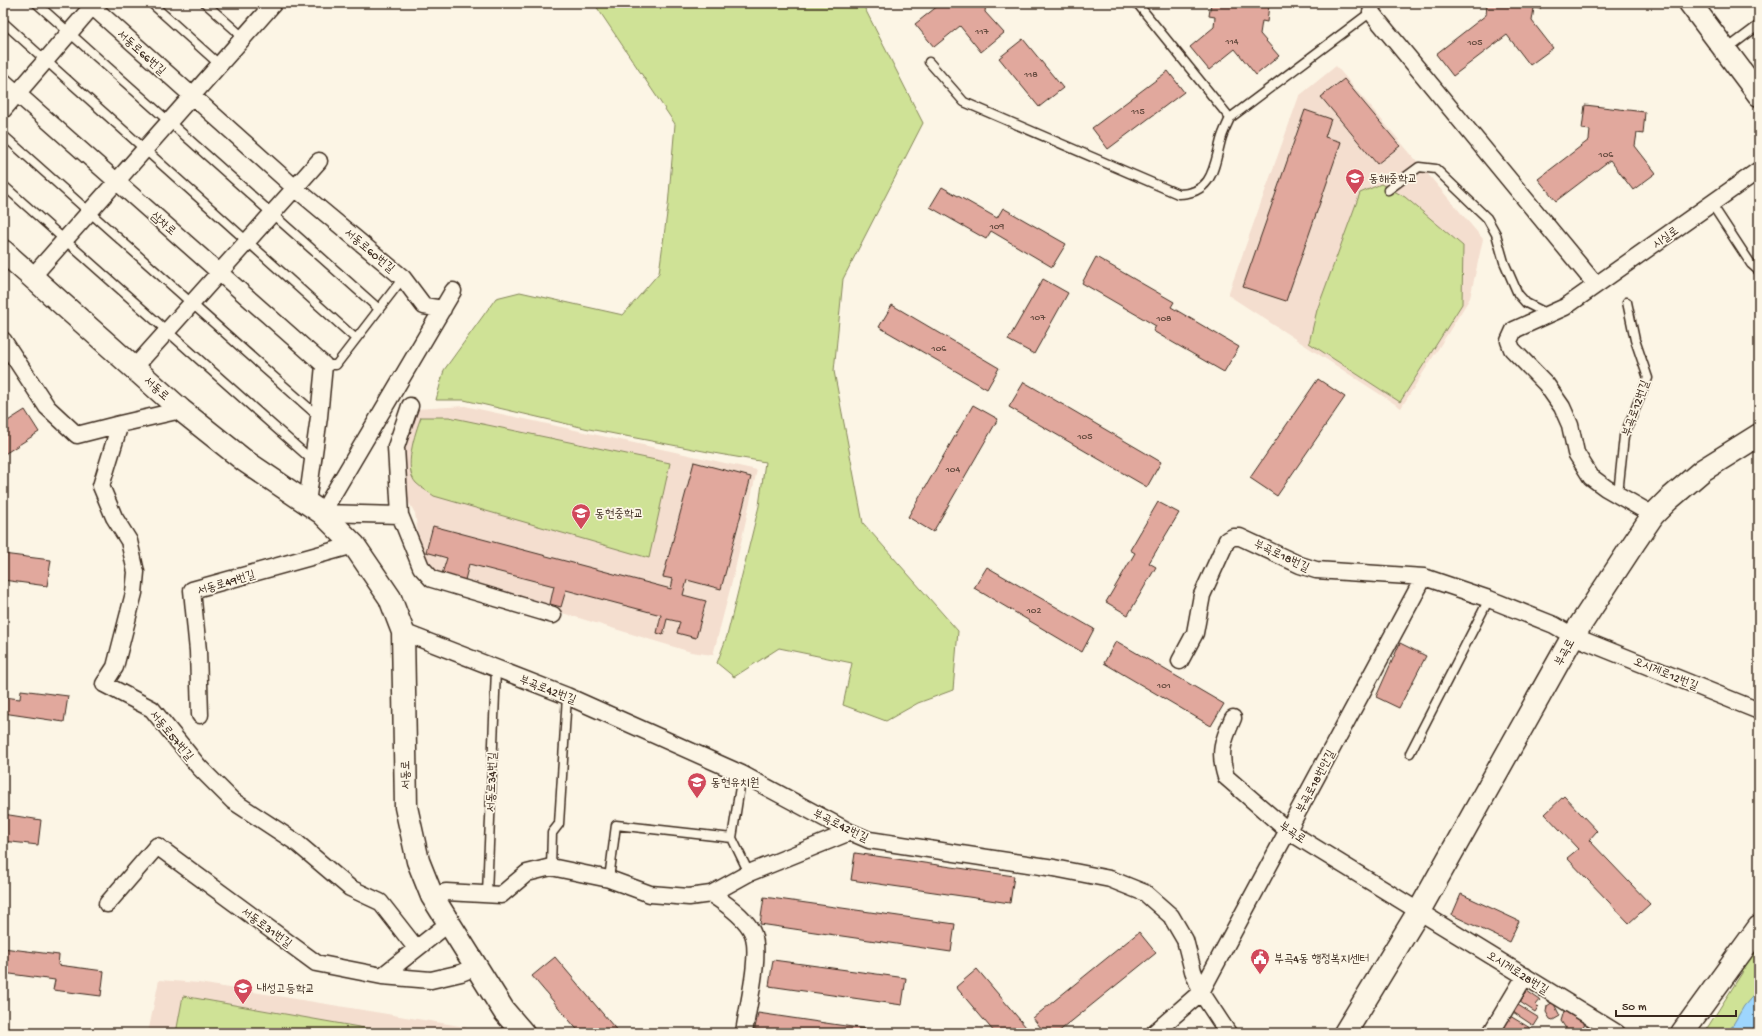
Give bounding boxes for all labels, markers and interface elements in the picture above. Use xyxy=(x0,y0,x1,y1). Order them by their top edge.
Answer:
house number: 117 xyxy=(974,26,989,38)
street label: 서동로66번길 xyxy=(114,28,168,79)
house number: 114 xyxy=(1225,36,1239,48)
house number: 105 xyxy=(1467,37,1482,49)
house number: 118 xyxy=(1023,69,1038,81)
house number: 115 xyxy=(1130,106,1145,118)
house number: 106 xyxy=(1598,149,1614,161)
school or university icon: 동해중학교 xyxy=(1344,167,1366,195)
place label: 동해중학교 xyxy=(1369,173,1417,187)
street label: 삼차로 xyxy=(147,210,178,239)
house number: 109 xyxy=(989,221,1004,233)
street label: 시실로 xyxy=(1650,224,1682,253)
street label: 서동로60번길 xyxy=(341,227,397,277)
house number: 107 xyxy=(1030,312,1046,324)
house number: 108 xyxy=(1155,313,1172,325)
house number: 106 xyxy=(931,343,947,355)
street label: 서동로 xyxy=(140,375,171,404)
street label: 부곡로12번길 xyxy=(1620,378,1654,439)
house number: 105 xyxy=(1077,431,1092,443)
house number: 104 xyxy=(945,464,960,476)
school or university icon: 동현중학교 xyxy=(570,502,592,530)
place label: 동현중학교 xyxy=(595,508,643,522)
street label: 부곡로18번길 xyxy=(1251,538,1311,576)
street label: 서동로49번길 xyxy=(196,568,258,599)
house number: 102 xyxy=(1026,605,1041,617)
street label: 부곡로 xyxy=(1553,637,1579,669)
street label: 오시게로12번길 xyxy=(1631,656,1700,694)
street label: 부곡로42번길 xyxy=(517,674,578,708)
house number: 101 xyxy=(1156,680,1171,692)
street label: 서동로57번길 xyxy=(146,708,196,764)
street label: 부곡로18번안길 xyxy=(1294,748,1339,816)
street label: 서동로34번길 xyxy=(485,751,501,812)
street label: 서동로 xyxy=(400,760,414,790)
school or university icon: 동현유치원 xyxy=(686,771,708,799)
place label: 동현유치원 xyxy=(711,777,759,791)
street label: 부곡로42번길 xyxy=(810,807,870,846)
street label: 부곡로 xyxy=(1276,820,1308,848)
street label: 서동로31번길 xyxy=(238,906,294,952)
public building icon: 부곡4동 행정복지센터 xyxy=(1249,947,1271,975)
street label: 오시게로28번길 xyxy=(1483,949,1551,998)
place label: 부곡4동 행정복지센터 xyxy=(1274,953,1369,967)
school or university icon: 내성고등학교 xyxy=(232,977,254,1005)
place label: 내성고등학교 xyxy=(257,983,315,997)
scale bar xyxy=(1616,992,1736,1018)
text: 50 m xyxy=(1622,1001,1647,1015)

